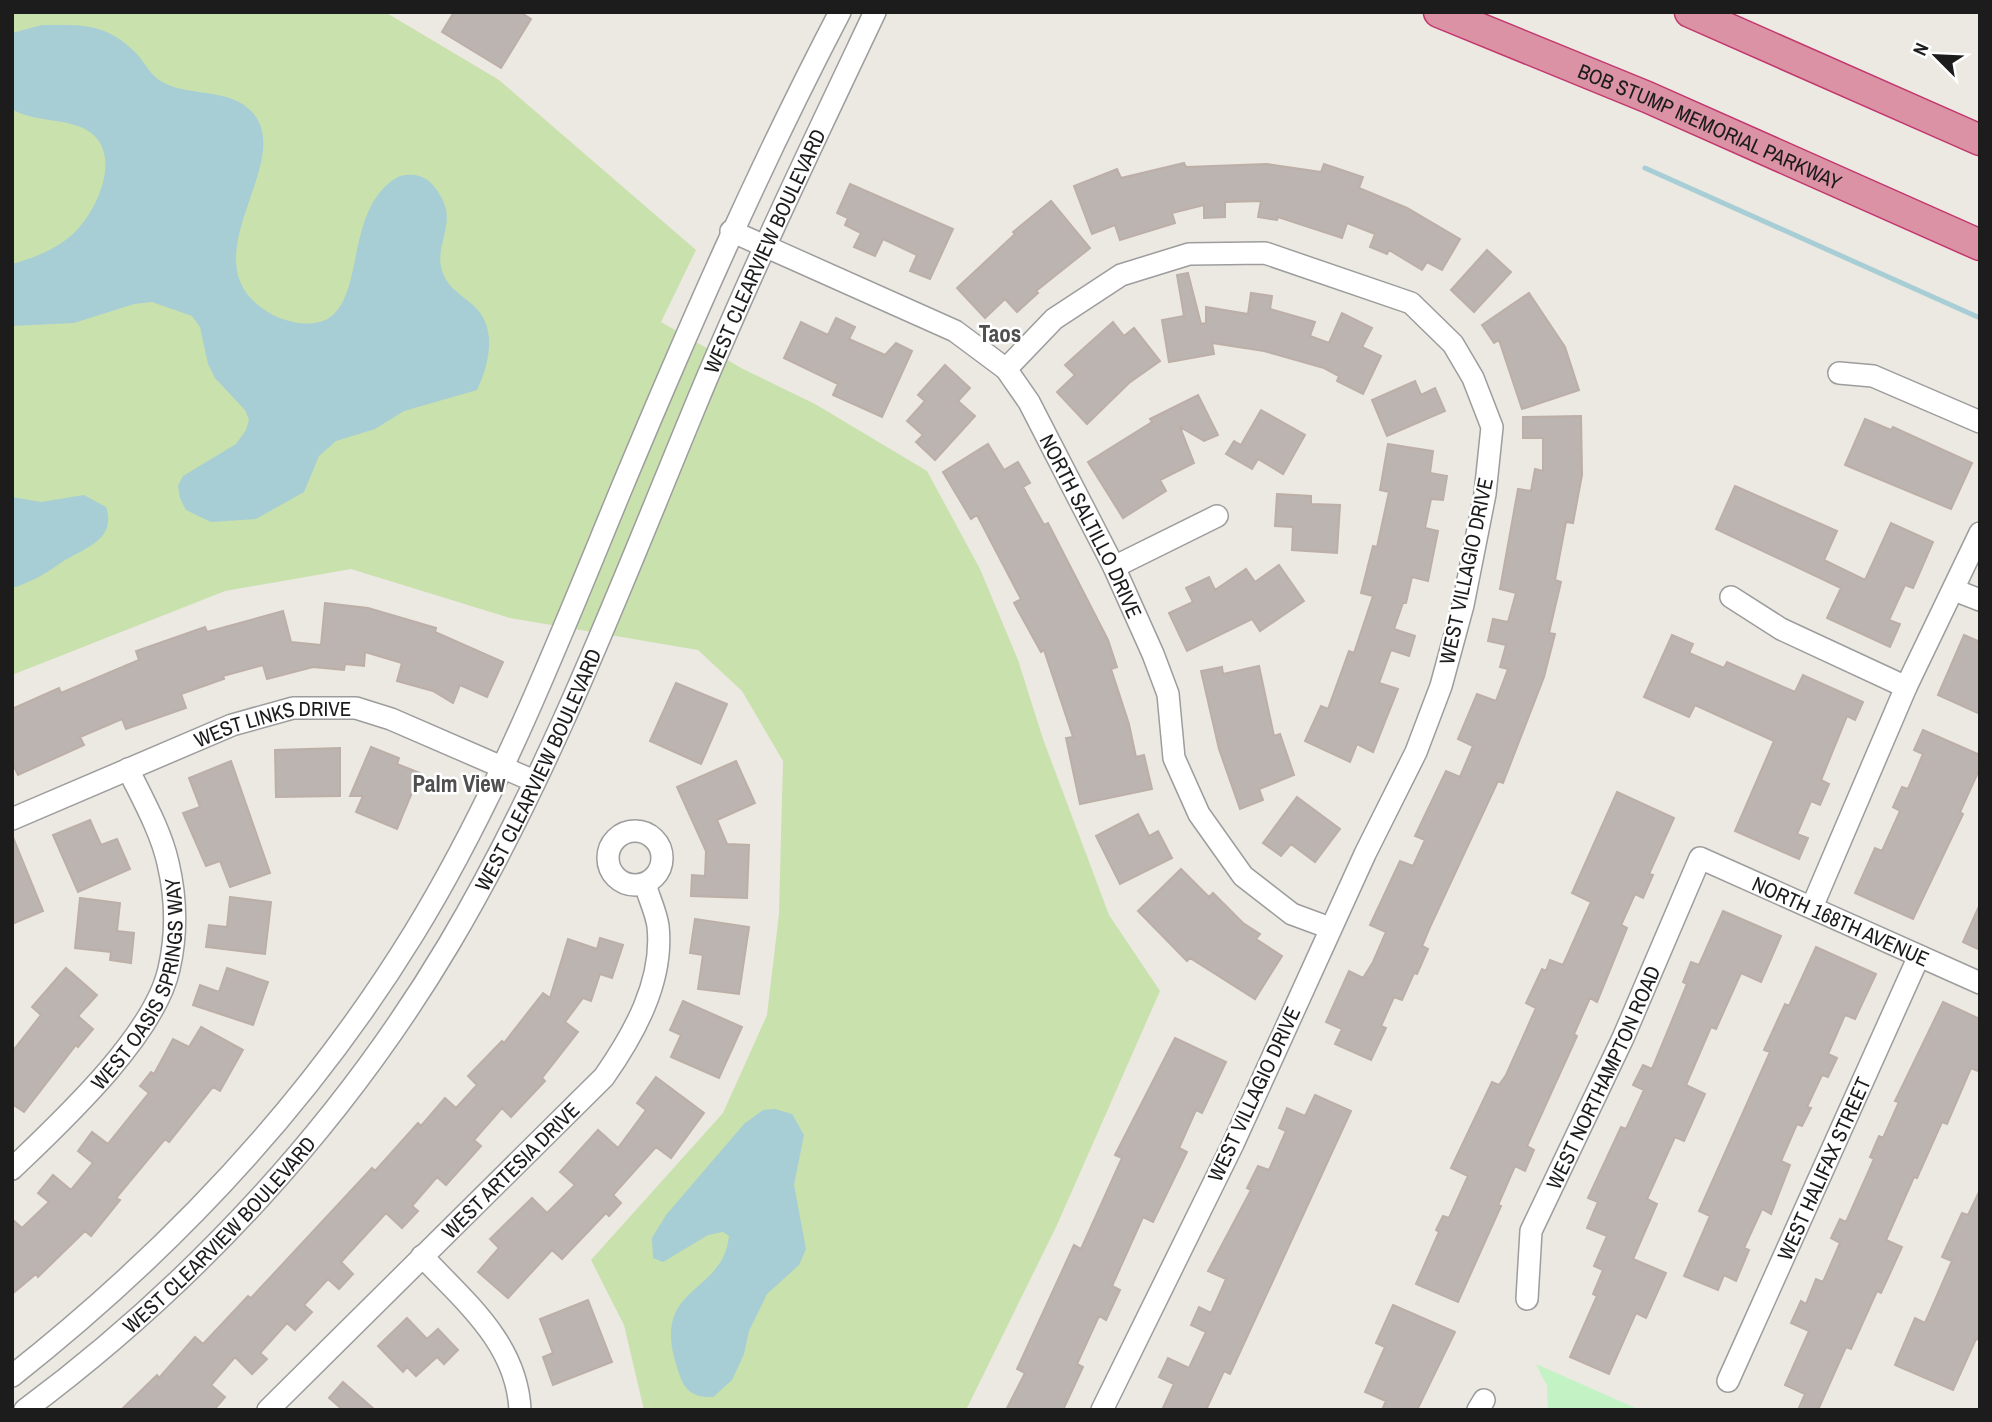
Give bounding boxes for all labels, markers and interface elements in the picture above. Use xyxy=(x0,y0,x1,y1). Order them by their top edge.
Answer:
north arrow xyxy=(1901,21,1971,91)
text: N xyxy=(1906,39,1935,60)
street label: BOB STUMP MEMORIAL PARKWAY xyxy=(1574,56,1847,196)
street label: WEST CLEARVIEW BOULEVARD xyxy=(696,124,832,378)
district label: Taos xyxy=(979,318,1021,349)
street label: NORTH SALTILLO DRIVE xyxy=(1033,429,1150,623)
street label: WEST VILLAGIO DRIVE xyxy=(1432,475,1500,667)
street label: WEST CLEARVIEW BOULEVARD xyxy=(468,644,608,896)
street label: WEST LINKS DRIVE xyxy=(189,694,351,754)
district label: Palm View xyxy=(413,768,506,799)
street label: NORTH 168TH AVENUE xyxy=(1748,869,1934,973)
street label: WEST OASIS SPRINGS WAY xyxy=(84,875,189,1096)
street label: WEST NORTHAMPTON ROAD xyxy=(1539,961,1667,1194)
street label: WEST VILLAGIO DRIVE xyxy=(1201,1002,1307,1186)
street label: WEST HALIFAX STREET xyxy=(1770,1072,1878,1265)
street label: WEST ARTESIA DRIVE xyxy=(435,1095,586,1245)
street label: WEST CLEARVIEW BOULEVARD xyxy=(116,1130,322,1340)

